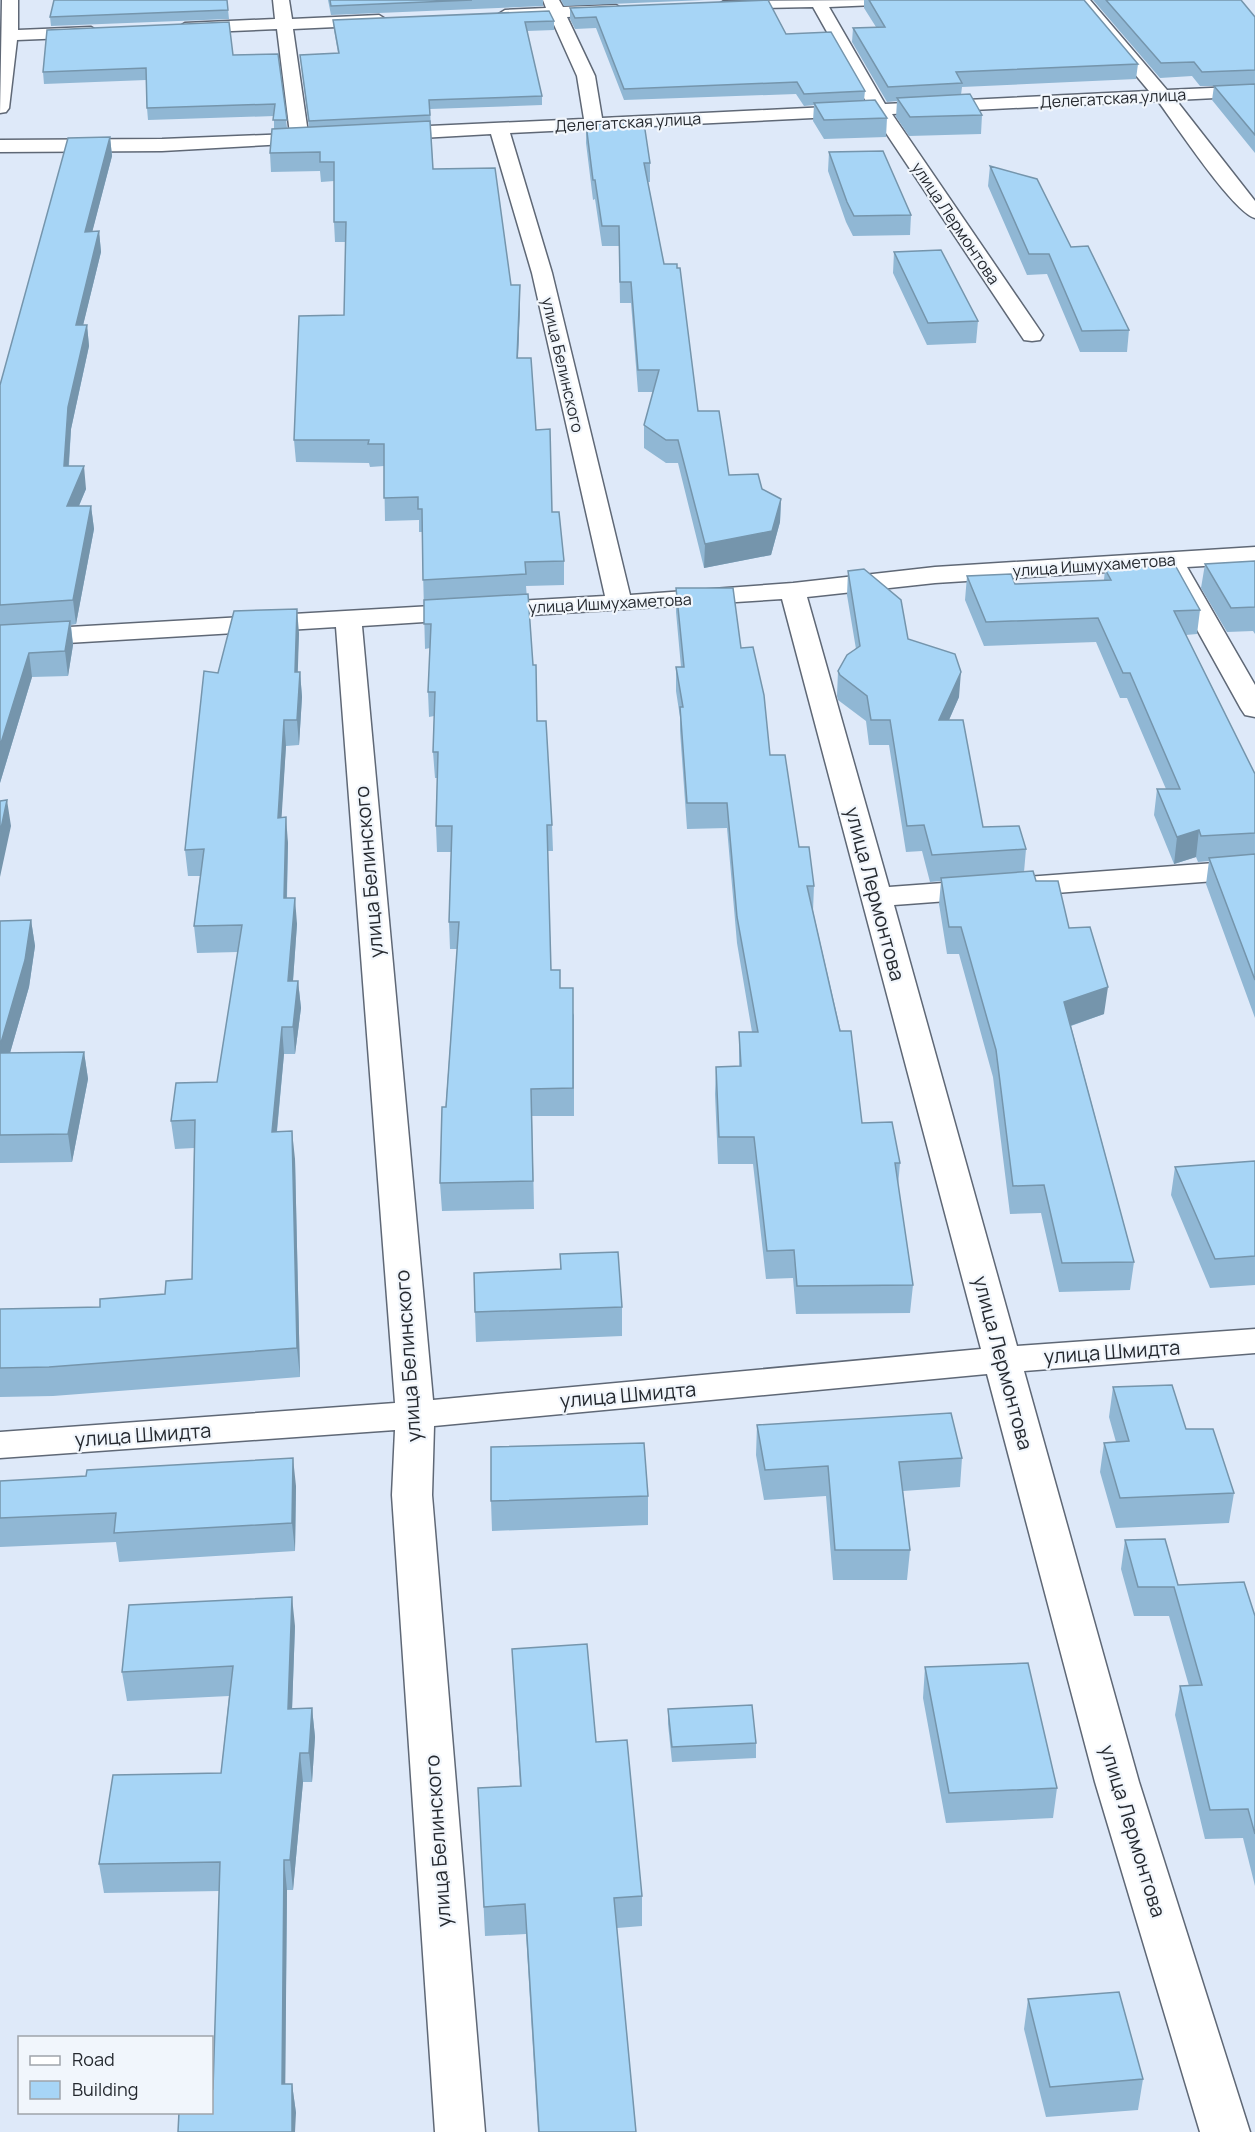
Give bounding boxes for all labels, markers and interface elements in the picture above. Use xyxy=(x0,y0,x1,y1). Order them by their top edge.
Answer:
street label: Делегатская улица xyxy=(1039,83,1187,113)
street label: Делегатская улица xyxy=(554,107,702,137)
street label: улица Лермонтова xyxy=(907,157,1005,289)
street label: улица Белинского xyxy=(537,295,589,435)
street label: улица Ишмухаметова xyxy=(1012,548,1176,582)
street label: улица Ишмухаметова xyxy=(528,588,692,618)
street label: улица Белинского xyxy=(348,785,389,959)
street label: улица Лермонтова xyxy=(839,804,912,984)
street label: улица Белинского xyxy=(388,1269,427,1443)
street label: улица Лермонтова xyxy=(967,1273,1040,1453)
street label: улица Шмидта xyxy=(1043,1333,1181,1370)
street label: улица Шмидта xyxy=(559,1375,697,1414)
street label: улица Шмидта xyxy=(74,1416,212,1453)
street label: улица Лермонтова xyxy=(1094,1741,1173,1920)
street label: улица Белинского xyxy=(418,1754,457,1928)
legend xyxy=(18,2036,213,2114)
text: Road xyxy=(72,2047,115,2071)
text: Building xyxy=(72,2077,138,2101)

